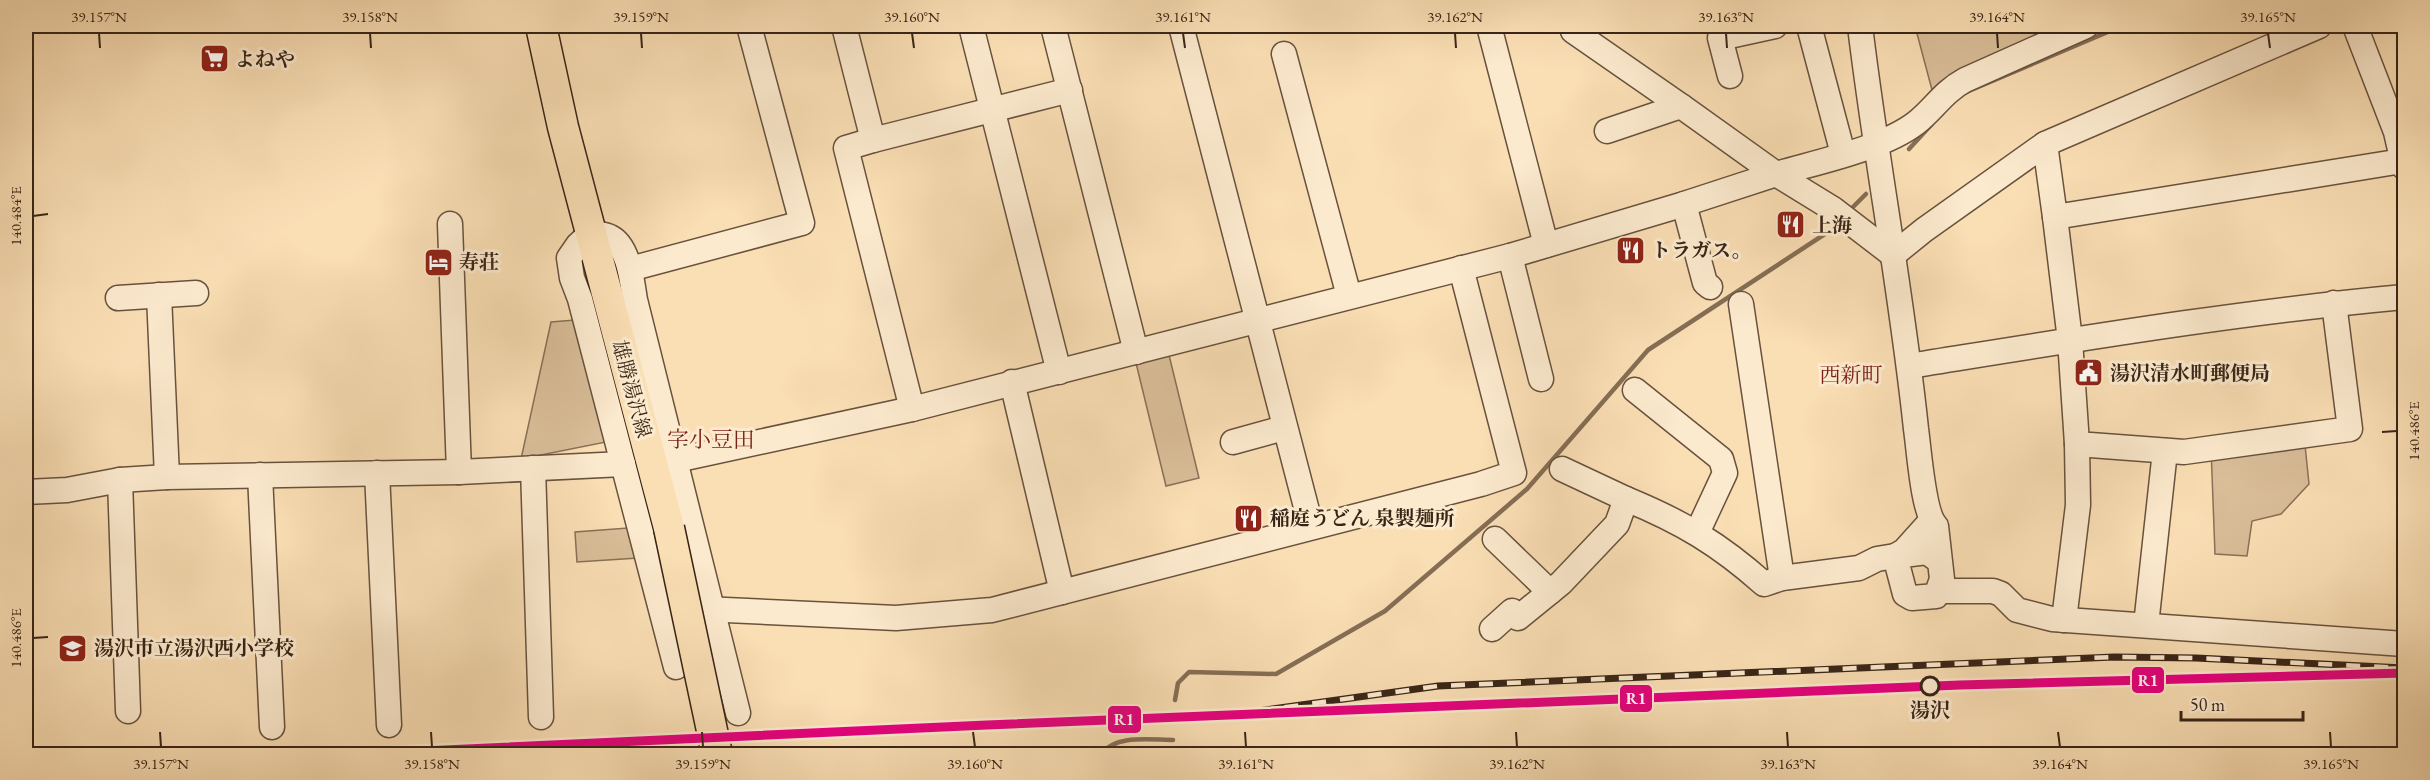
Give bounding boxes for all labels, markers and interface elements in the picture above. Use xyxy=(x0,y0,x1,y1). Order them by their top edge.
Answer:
text: 39.157°N xyxy=(71,7,127,26)
text: 39.158°N xyxy=(342,7,398,26)
text: 39.159°N xyxy=(613,7,669,26)
text: 39.160°N xyxy=(884,7,940,26)
text: 39.161°N xyxy=(1155,7,1211,26)
text: 39.162°N xyxy=(1427,7,1483,26)
text: 39.163°N xyxy=(1698,7,1754,26)
text: 39.164°N xyxy=(1969,7,2025,26)
text: 39.165°N xyxy=(2240,7,2296,26)
supermarket icon: よねや xyxy=(198,43,230,75)
place label: よねや xyxy=(235,46,295,72)
text: 140.484°E xyxy=(6,186,25,246)
restaurant icon: 上海 xyxy=(1775,209,1807,241)
place label: 上海 xyxy=(1812,212,1852,238)
restaurant icon: トラガス。 xyxy=(1614,234,1646,266)
place label: トラガス。 xyxy=(1651,237,1752,263)
hotel icon: 寿荘 xyxy=(422,246,454,278)
place label: 寿荘 xyxy=(459,249,499,275)
street label: 雄勝湯沢線 xyxy=(607,337,657,441)
public building icon: 湯沢清水町郵便局 xyxy=(2073,357,2105,389)
place label: 湯沢清水町郵便局 xyxy=(2110,360,2270,386)
district label: 西新町 xyxy=(1820,361,1883,388)
text: 140.486°E xyxy=(2404,401,2423,461)
district label: 字小豆田 xyxy=(667,425,755,454)
restaurant icon: 稲庭うどん 泉製麺所 xyxy=(1233,502,1265,534)
place label: 稲庭うどん 泉製麺所 xyxy=(1270,505,1455,531)
text: 140.486°E xyxy=(6,608,25,668)
school or university icon: 湯沢市立湯沢西小学校 xyxy=(57,632,89,664)
place label: 湯沢市立湯沢西小学校 xyxy=(94,635,294,661)
line badge: R1 xyxy=(2131,666,2165,694)
text: R1 xyxy=(2138,670,2158,691)
marker: 湯沢 xyxy=(1920,676,1940,696)
line badge: R1 xyxy=(1619,684,1653,713)
scale bar xyxy=(2181,684,2302,722)
text: R1 xyxy=(1626,688,1646,709)
text: 50 m xyxy=(2190,693,2225,716)
place label: 湯沢 xyxy=(1910,697,1950,723)
line badge: R1 xyxy=(1107,705,1142,734)
text: R1 xyxy=(1114,709,1134,730)
text: 39.157°N xyxy=(133,754,189,773)
text: 39.158°N xyxy=(404,754,460,773)
text: 39.159°N xyxy=(675,754,731,773)
text: 39.160°N xyxy=(947,754,1003,773)
text: 39.161°N xyxy=(1218,754,1274,773)
text: 39.162°N xyxy=(1489,754,1545,773)
text: 39.163°N xyxy=(1760,754,1816,773)
text: 39.164°N xyxy=(2032,754,2088,773)
text: 39.165°N xyxy=(2303,754,2359,773)

